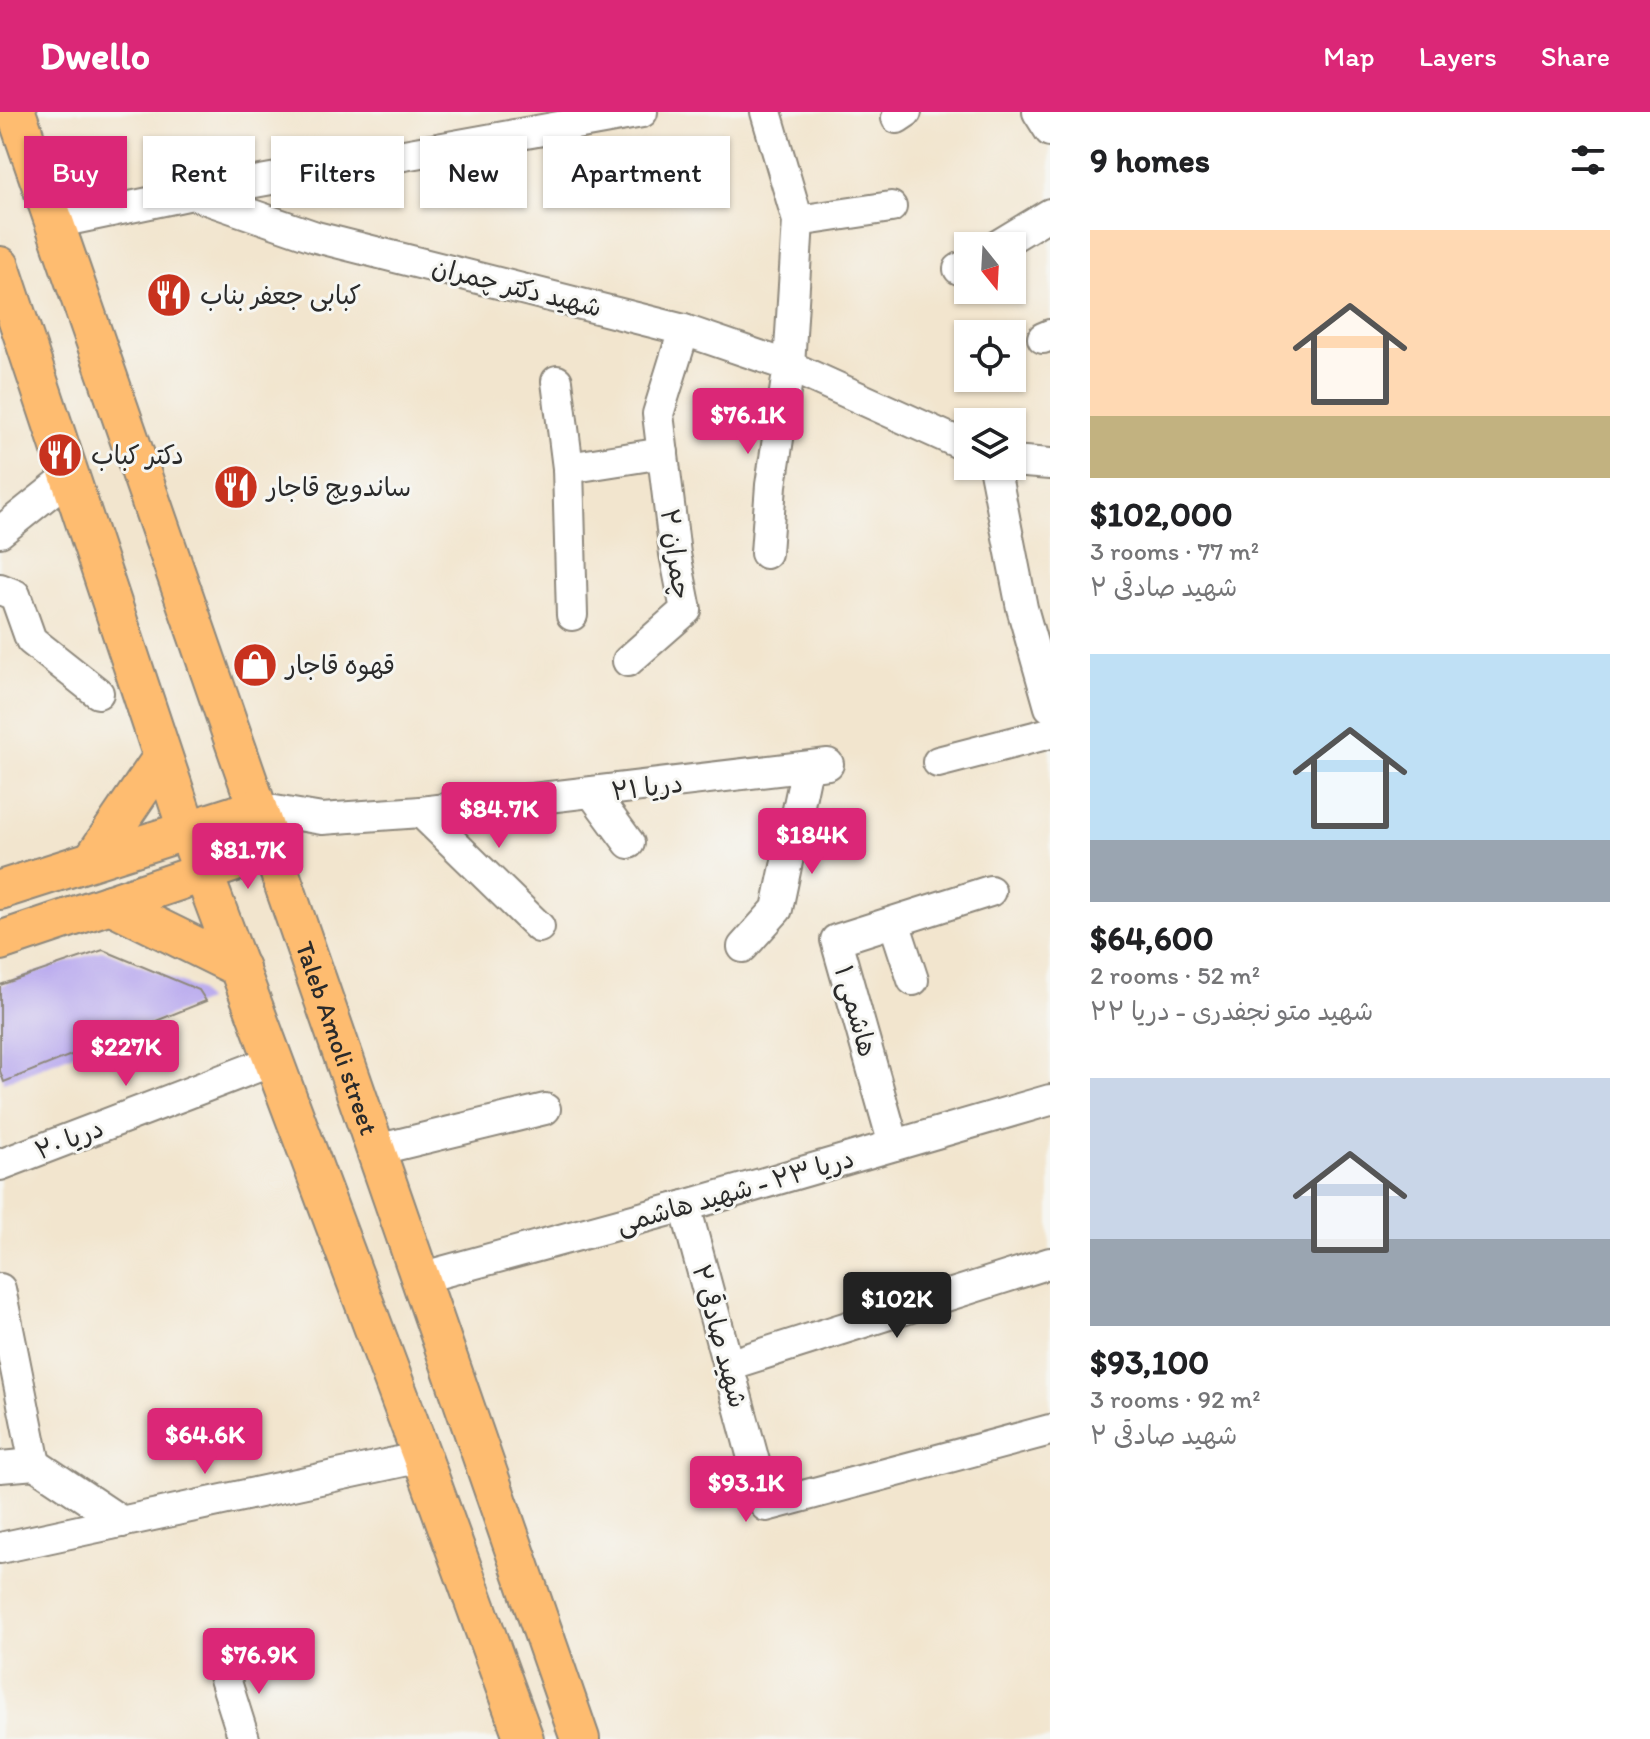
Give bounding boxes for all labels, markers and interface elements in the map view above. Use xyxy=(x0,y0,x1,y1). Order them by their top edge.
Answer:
text: Dwello xyxy=(40,33,150,79)
text: Map xyxy=(1323,39,1375,73)
text: Layers xyxy=(1419,39,1497,73)
text: Share xyxy=(1541,39,1610,73)
chip: Buy xyxy=(24,136,127,208)
chip: Rent xyxy=(143,136,255,208)
chip: Filters xyxy=(271,136,404,208)
chip: New xyxy=(420,136,527,208)
chip: Apartment xyxy=(543,136,730,208)
icon: filters xyxy=(1566,138,1610,182)
text: 9 homes xyxy=(1090,140,1210,181)
north arrow xyxy=(954,232,1026,304)
map controls xyxy=(954,232,1026,480)
street label: شهید دکتر چمران xyxy=(429,250,605,324)
restaurant icon: کبابی جعفر بناب xyxy=(145,271,193,319)
place label: کبابی جعفر بناب xyxy=(200,279,361,312)
icon: home xyxy=(1278,282,1422,426)
button: locate xyxy=(954,320,1026,392)
pin: $76.1K xyxy=(683,388,813,456)
text: $76.1K xyxy=(711,398,785,430)
button: layers xyxy=(954,408,1026,480)
restaurant icon: دكتر كباب xyxy=(36,431,84,479)
place label: دكتر كباب xyxy=(91,439,184,471)
restaurant icon: ساندویچ قاجار xyxy=(212,463,260,511)
place label: ساندویچ قاجار xyxy=(265,471,411,505)
text: $102,000 xyxy=(1090,494,1233,535)
street label: چمران ۲ xyxy=(654,507,698,601)
text: 3 rooms · 77 m² xyxy=(1090,535,1259,567)
text: شهید صادقی ۲ xyxy=(1090,571,1237,603)
shop icon: قهوه قاجار xyxy=(231,641,279,689)
place label: قهوه قاجار xyxy=(284,649,395,682)
icon: home xyxy=(1278,706,1422,850)
street label: دریا ۲۱ xyxy=(609,767,685,807)
pin: $84.7K xyxy=(434,782,564,850)
text: $84.7K xyxy=(460,792,538,824)
pin: $184K xyxy=(756,808,868,876)
text: $184K xyxy=(776,818,848,850)
pin: $81.7K xyxy=(183,823,313,891)
text: $81.7K xyxy=(210,833,286,865)
text: $64,600 xyxy=(1090,918,1214,959)
street label: Taleb Amoli street xyxy=(289,937,385,1139)
text: 2 rooms · 52 m² xyxy=(1090,959,1260,991)
street label: هاشمی ۱ xyxy=(827,962,884,1061)
text: شهید متو نجفدری - دریا ۲۲ xyxy=(1090,995,1373,1027)
pin: $227K xyxy=(70,1020,182,1088)
text: $227K xyxy=(91,1030,161,1062)
street label: دریا ۲۰ xyxy=(30,1111,108,1167)
icon: home xyxy=(1278,1130,1422,1274)
street label: دریا ۲۳ - شهید هاشمی xyxy=(612,1142,858,1241)
street label: شهید صادقی ۲ xyxy=(685,1261,755,1411)
pin: $102K xyxy=(841,1272,953,1340)
text: $102K xyxy=(861,1282,933,1314)
text: $93,100 xyxy=(1090,1342,1209,1383)
text: 3 rooms · 92 m² xyxy=(1090,1383,1261,1415)
pin: $64.6K xyxy=(140,1408,270,1476)
text: $64.6K xyxy=(165,1418,245,1450)
text: شهید صادقی ۲ xyxy=(1090,1419,1237,1451)
pin: $93.1K xyxy=(681,1456,811,1524)
text: $93.1K xyxy=(708,1466,784,1498)
pin: $76.9K xyxy=(194,1628,324,1696)
text: $76.9K xyxy=(221,1638,297,1670)

